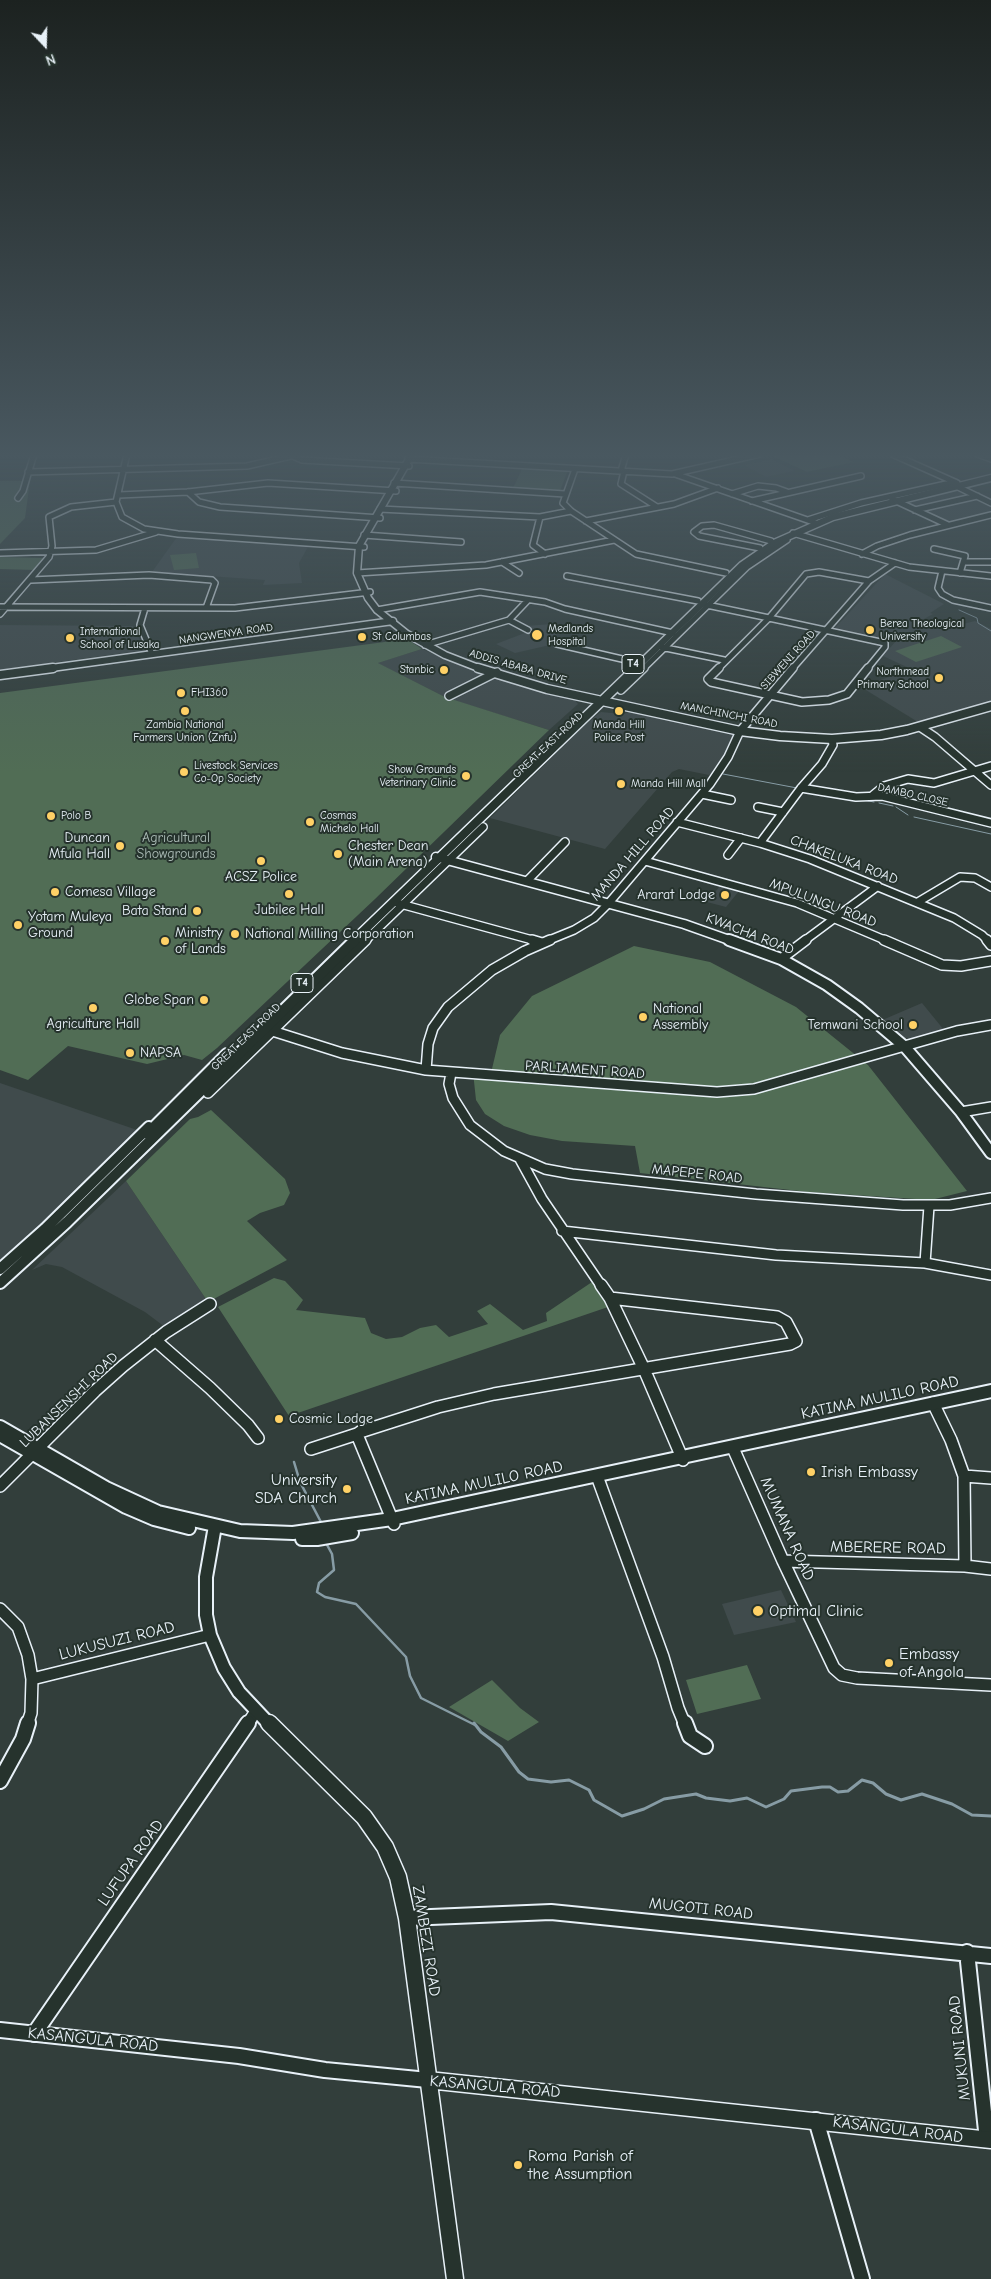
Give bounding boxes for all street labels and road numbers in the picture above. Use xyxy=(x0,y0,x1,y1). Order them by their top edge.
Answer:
street label: NANGWENYA ROAD xyxy=(178,621,274,647)
street label: SIBWENI ROAD xyxy=(758,628,818,692)
street label: ADDIS ABABA DRIVE xyxy=(468,647,568,687)
road number: T4 xyxy=(622,654,644,674)
street label: MANCHINCHI ROAD xyxy=(679,699,779,731)
street label: GREAT EAST ROAD xyxy=(510,709,586,781)
street label: DAMBO CLOSE xyxy=(877,780,949,810)
street label: MANDA HILL ROAD xyxy=(588,803,678,905)
street label: CHAKELUKA ROAD xyxy=(788,832,900,888)
street label: MPULUNGU ROAD xyxy=(767,875,879,931)
street label: KWACHA ROAD xyxy=(704,909,796,959)
road number: T4 xyxy=(291,974,313,992)
street label: GREAT EAST ROAD xyxy=(209,1000,283,1074)
street label: PARLIAMENT ROAD xyxy=(525,1057,645,1083)
street label: MAPEPE ROAD xyxy=(651,1161,743,1187)
street label: LUBANSENSHI ROAD xyxy=(16,1349,122,1451)
street label: KATIMA MULILO ROAD xyxy=(799,1372,961,1424)
street label: KATIMA MULILO ROAD xyxy=(403,1457,565,1509)
street label: MUMANA ROAD xyxy=(756,1474,818,1584)
street label: MBERERE ROAD xyxy=(830,1537,946,1559)
street label: LUKUSUZI ROAD xyxy=(57,1617,177,1665)
street label: LUFUPA ROAD xyxy=(94,1816,168,1910)
street label: ZAMBEZI ROAD xyxy=(408,1884,444,1998)
street label: MUGOTI ROAD xyxy=(648,1894,754,1924)
street label: MUKUNI ROAD xyxy=(945,1994,975,2102)
street label: KASANGULA ROAD xyxy=(27,2024,159,2056)
street label: KASANGULA ROAD xyxy=(429,2072,561,2102)
street label: KASANGULA ROAD xyxy=(832,2112,964,2148)

